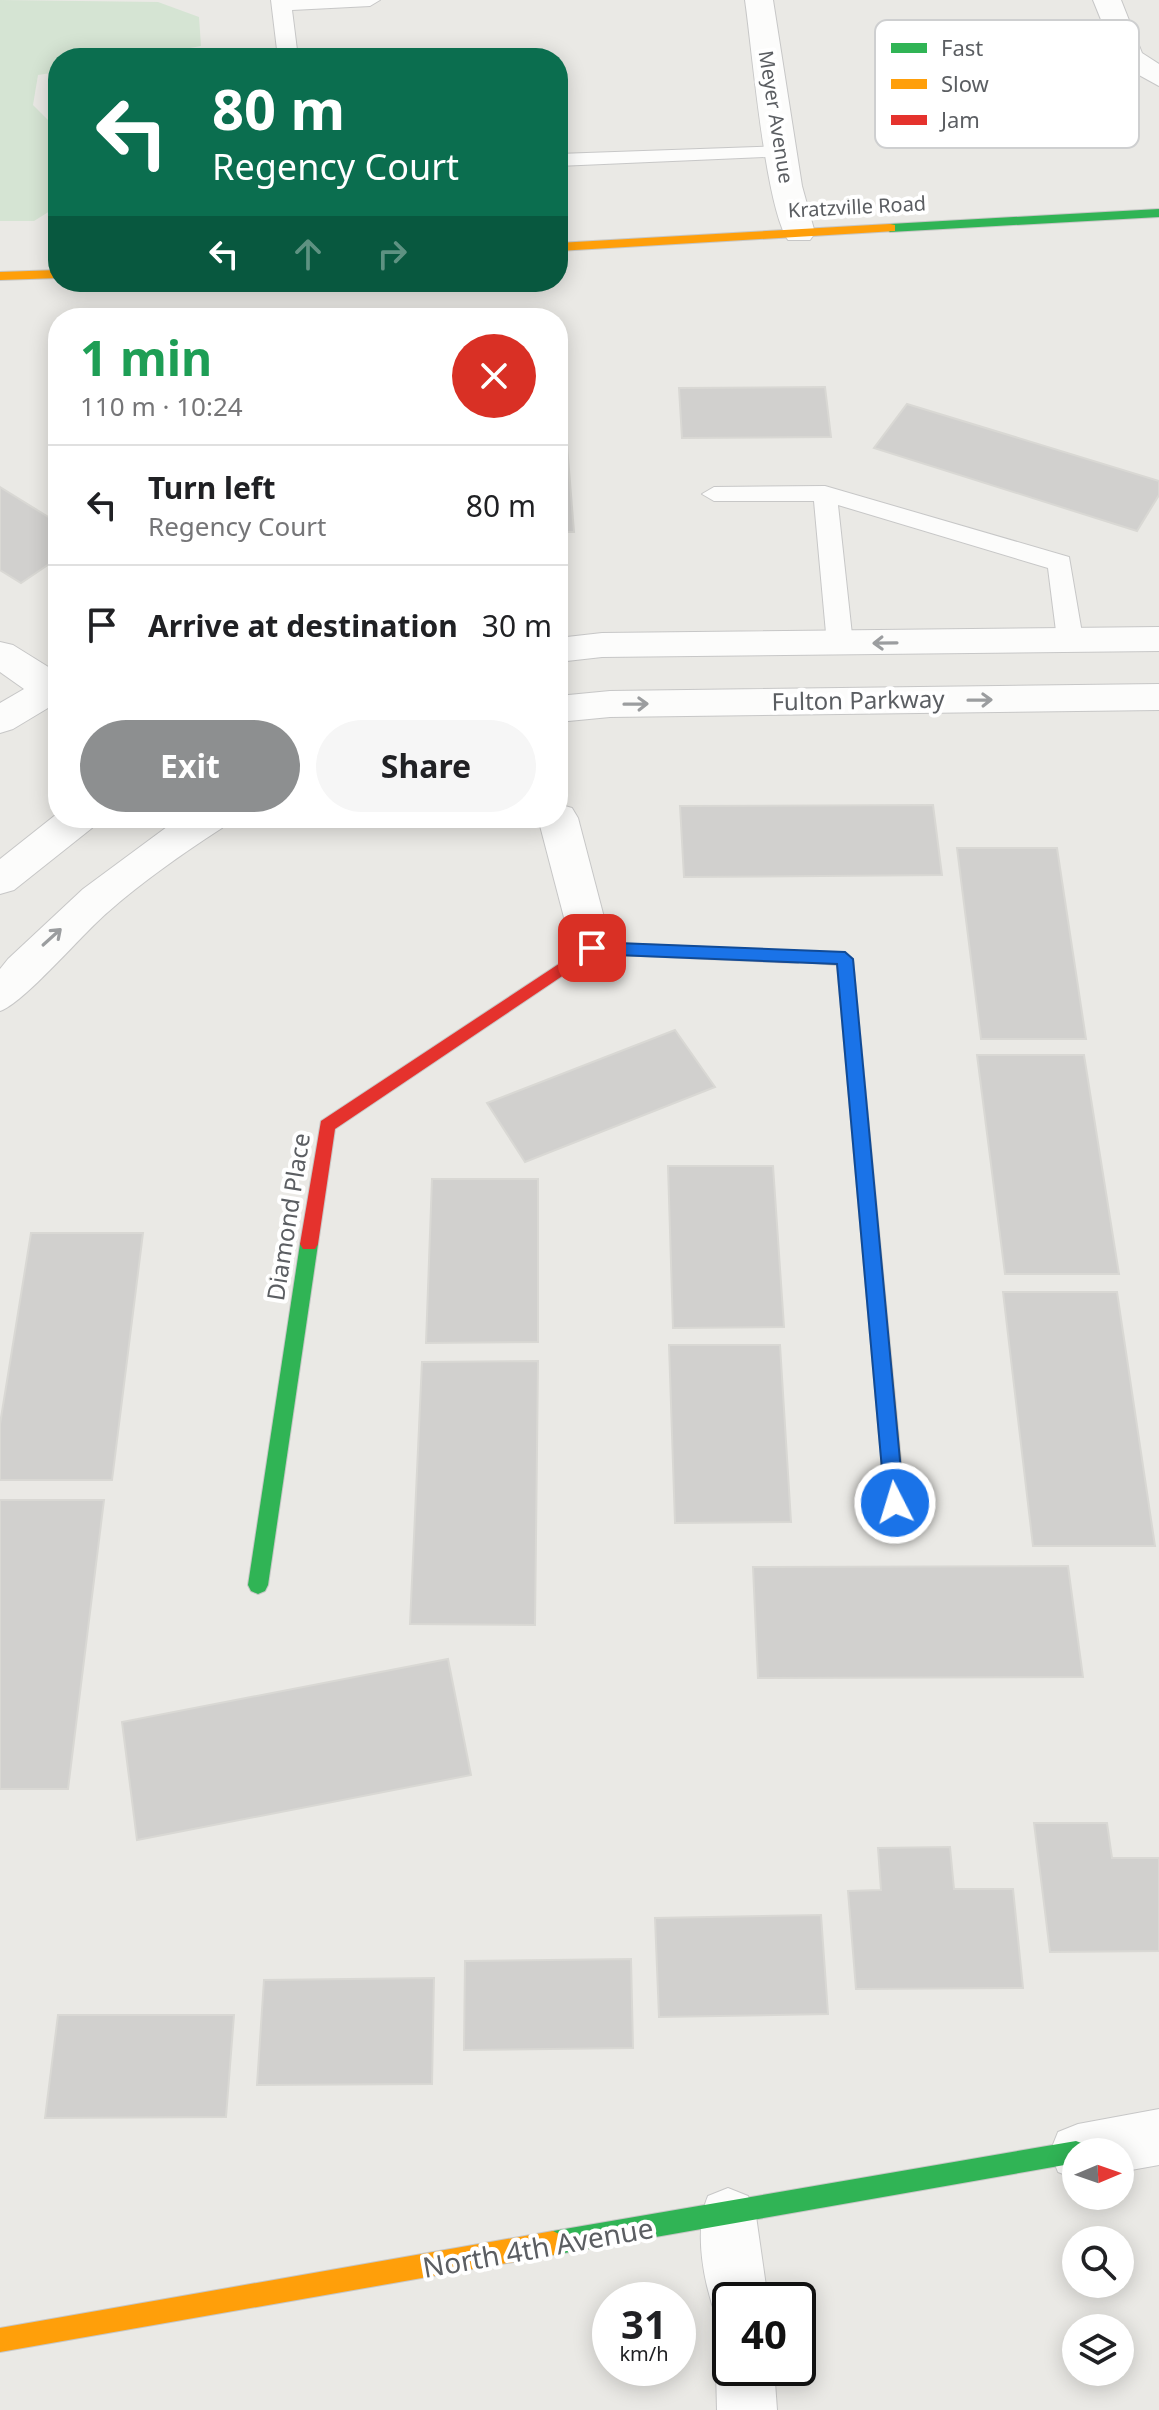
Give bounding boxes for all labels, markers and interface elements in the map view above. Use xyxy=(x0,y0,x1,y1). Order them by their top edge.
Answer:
legend xyxy=(875,20,1139,148)
text: Fast xyxy=(941,32,983,62)
street label: Meyer Avenue xyxy=(753,49,800,185)
text: Slow xyxy=(941,68,990,98)
text: 80 m xyxy=(212,70,345,146)
icon: left xyxy=(80,80,184,184)
text: Jam xyxy=(939,104,980,134)
text: Regency Court xyxy=(212,142,459,191)
street label: Kratzville Road xyxy=(787,189,927,224)
icon: left xyxy=(202,232,246,276)
icon: ahead xyxy=(286,232,330,276)
icon: right xyxy=(370,232,414,276)
text: 1 min xyxy=(80,325,212,390)
button: close xyxy=(452,334,536,418)
text: 110 m · 10:24 xyxy=(80,388,243,424)
text: Turn left xyxy=(148,467,276,508)
icon: left xyxy=(80,483,124,527)
text: 80 m xyxy=(466,485,536,526)
text: Regency Court xyxy=(148,508,326,544)
icon: arrive xyxy=(80,603,124,647)
text: Arrive at destination xyxy=(148,605,458,646)
text: 30 m xyxy=(482,605,552,646)
one-way arrow xyxy=(872,635,899,651)
street label: Fulton Parkway xyxy=(771,681,946,718)
one-way arrow xyxy=(966,692,993,707)
one-way arrow xyxy=(622,696,649,712)
button: Exit xyxy=(80,720,300,812)
button: Share xyxy=(316,720,536,812)
pin xyxy=(558,914,626,982)
icon: arrive xyxy=(570,926,614,970)
one-way arrow xyxy=(41,929,61,947)
street label: Diamond Place xyxy=(258,1131,317,1303)
position arrow xyxy=(853,1461,937,1545)
north arrow xyxy=(1062,2138,1134,2210)
map controls xyxy=(1062,2138,1134,2386)
street label: North 4th Avenue xyxy=(420,2208,656,2286)
button: search xyxy=(1062,2226,1134,2298)
speed limit sign: 40 xyxy=(712,2282,816,2386)
text: 31 xyxy=(621,2296,667,2351)
button: layers xyxy=(1062,2314,1134,2386)
text: km/h xyxy=(619,2340,669,2367)

